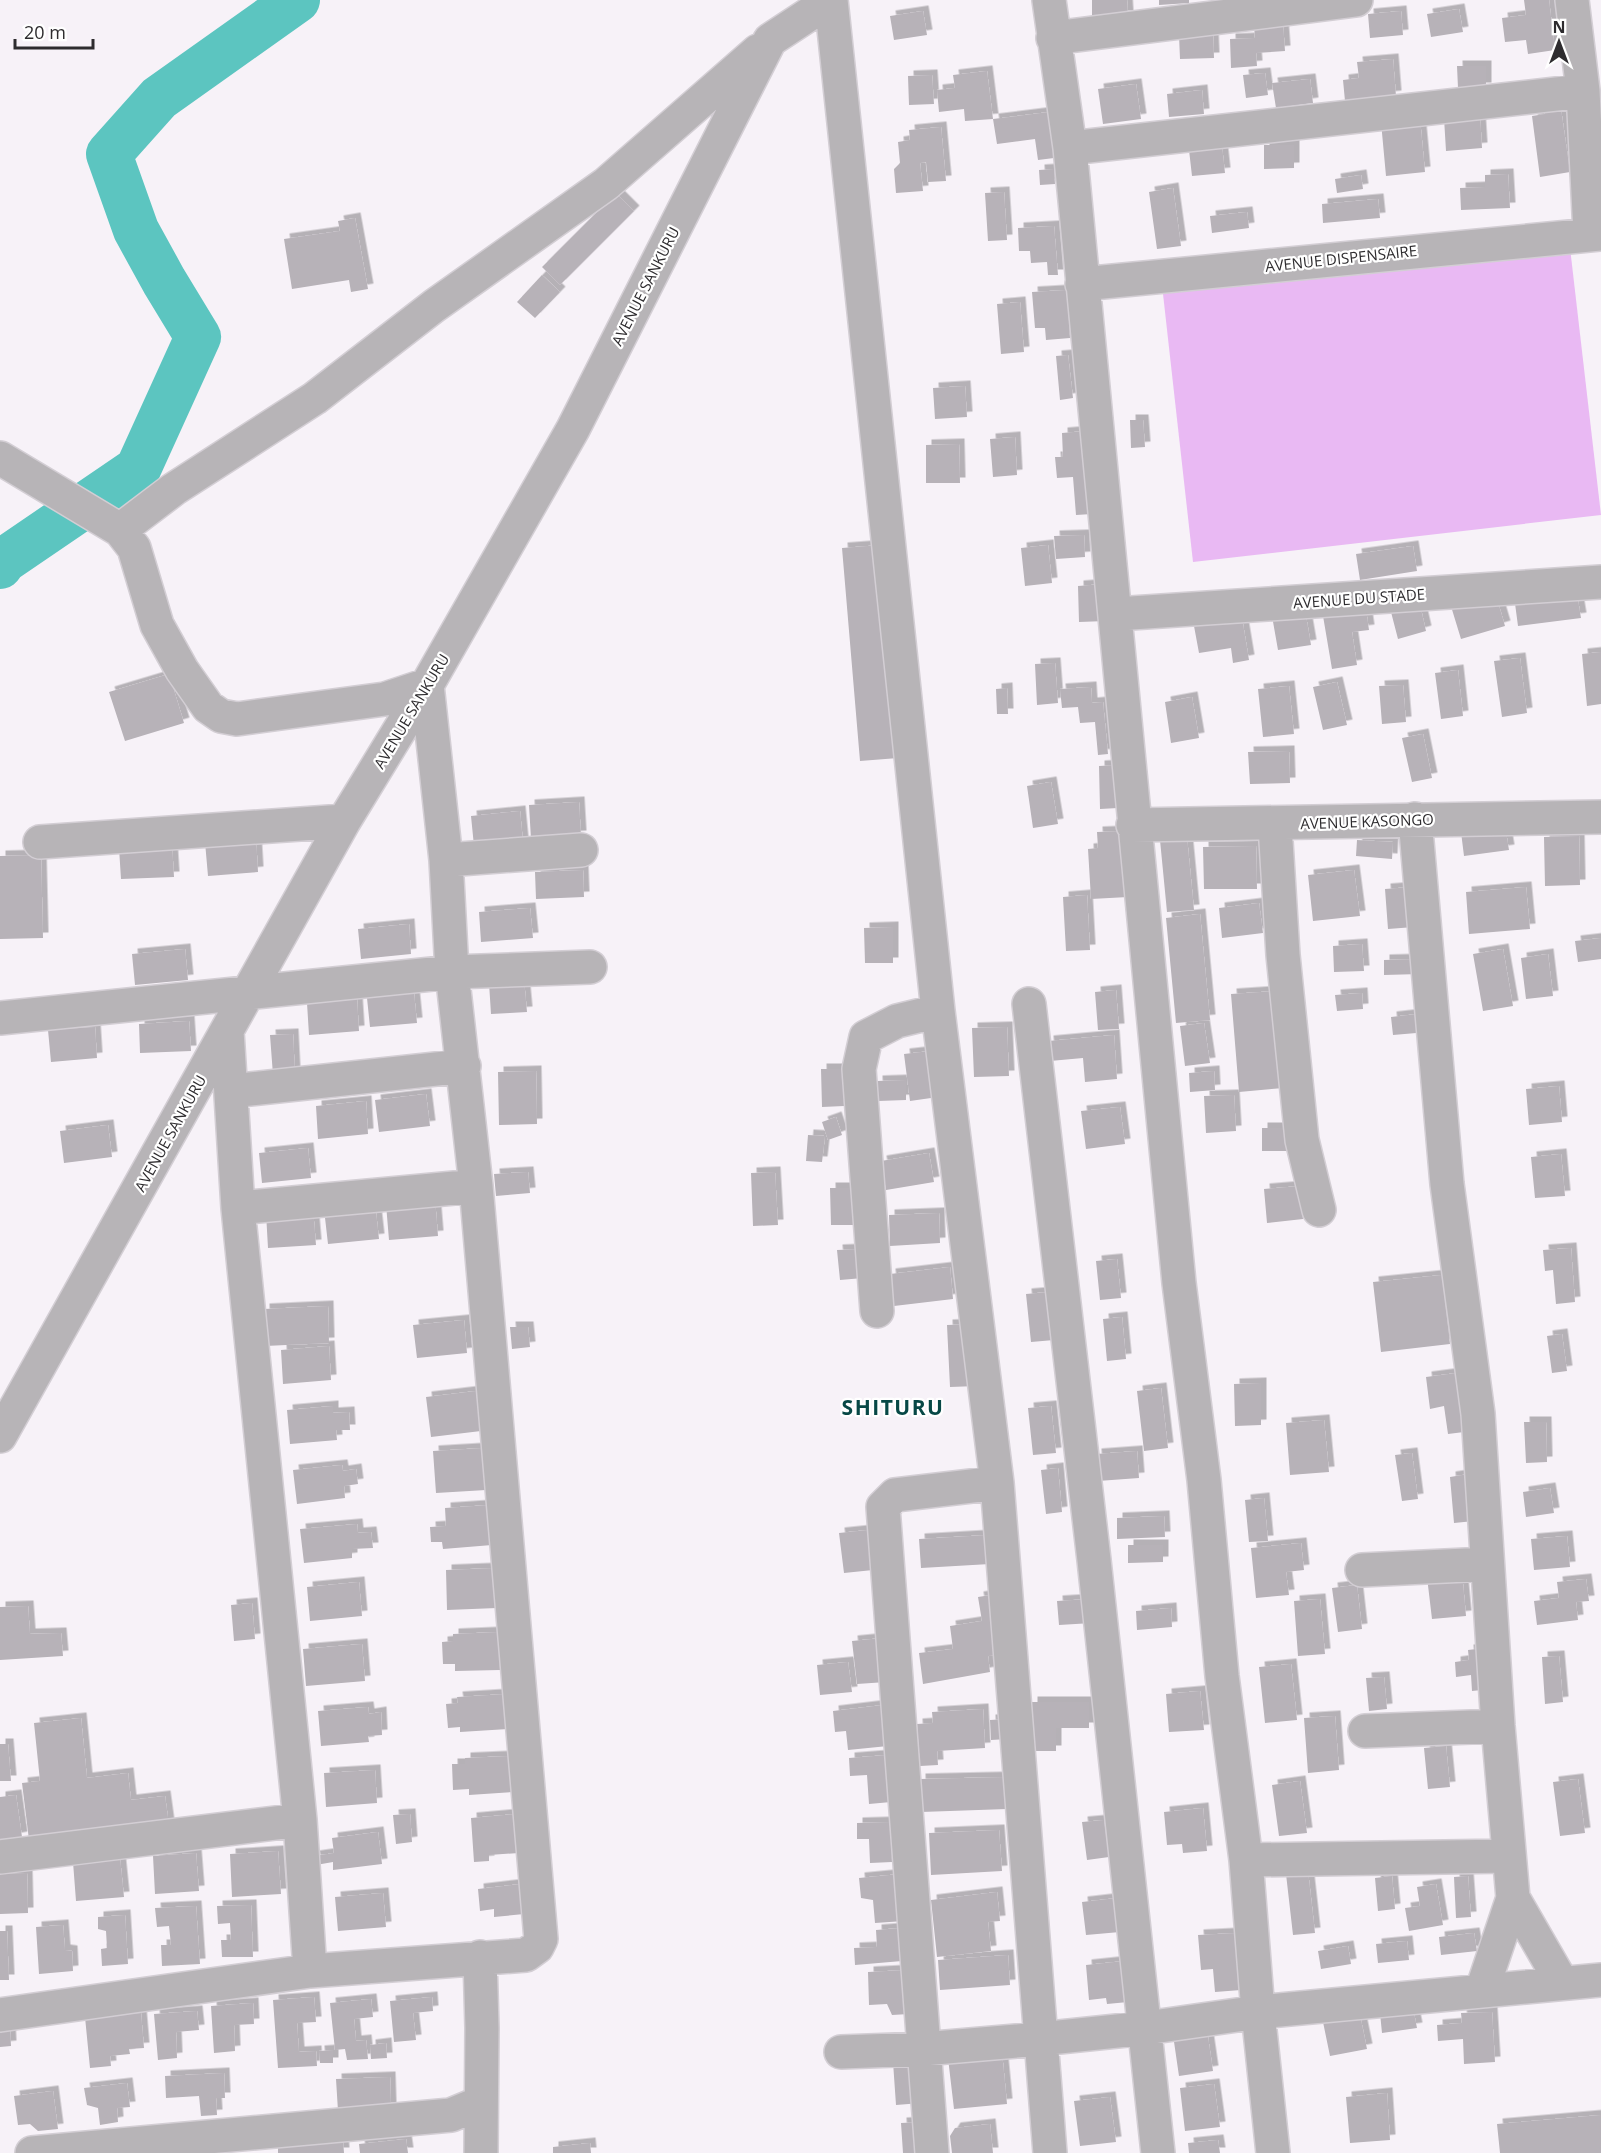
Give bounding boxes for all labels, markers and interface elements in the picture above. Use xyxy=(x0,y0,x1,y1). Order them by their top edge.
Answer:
scale bar xyxy=(15,12,93,50)
north arrow xyxy=(1529,12,1589,72)
text: N xyxy=(1552,16,1566,38)
text: 20 m xyxy=(24,20,66,44)
street label: AVENUE SANKURU xyxy=(606,223,684,349)
street label: AVENUE DISPENSAIRE xyxy=(1264,240,1418,276)
street label: AVENUE DU STADE xyxy=(1292,583,1426,613)
street label: AVENUE SANKURU xyxy=(369,650,453,772)
street label: AVENUE KASONGO xyxy=(1300,809,1434,833)
street label: AVENUE SANKURU xyxy=(130,1071,210,1195)
district label: SHITURU xyxy=(842,1393,944,1421)

